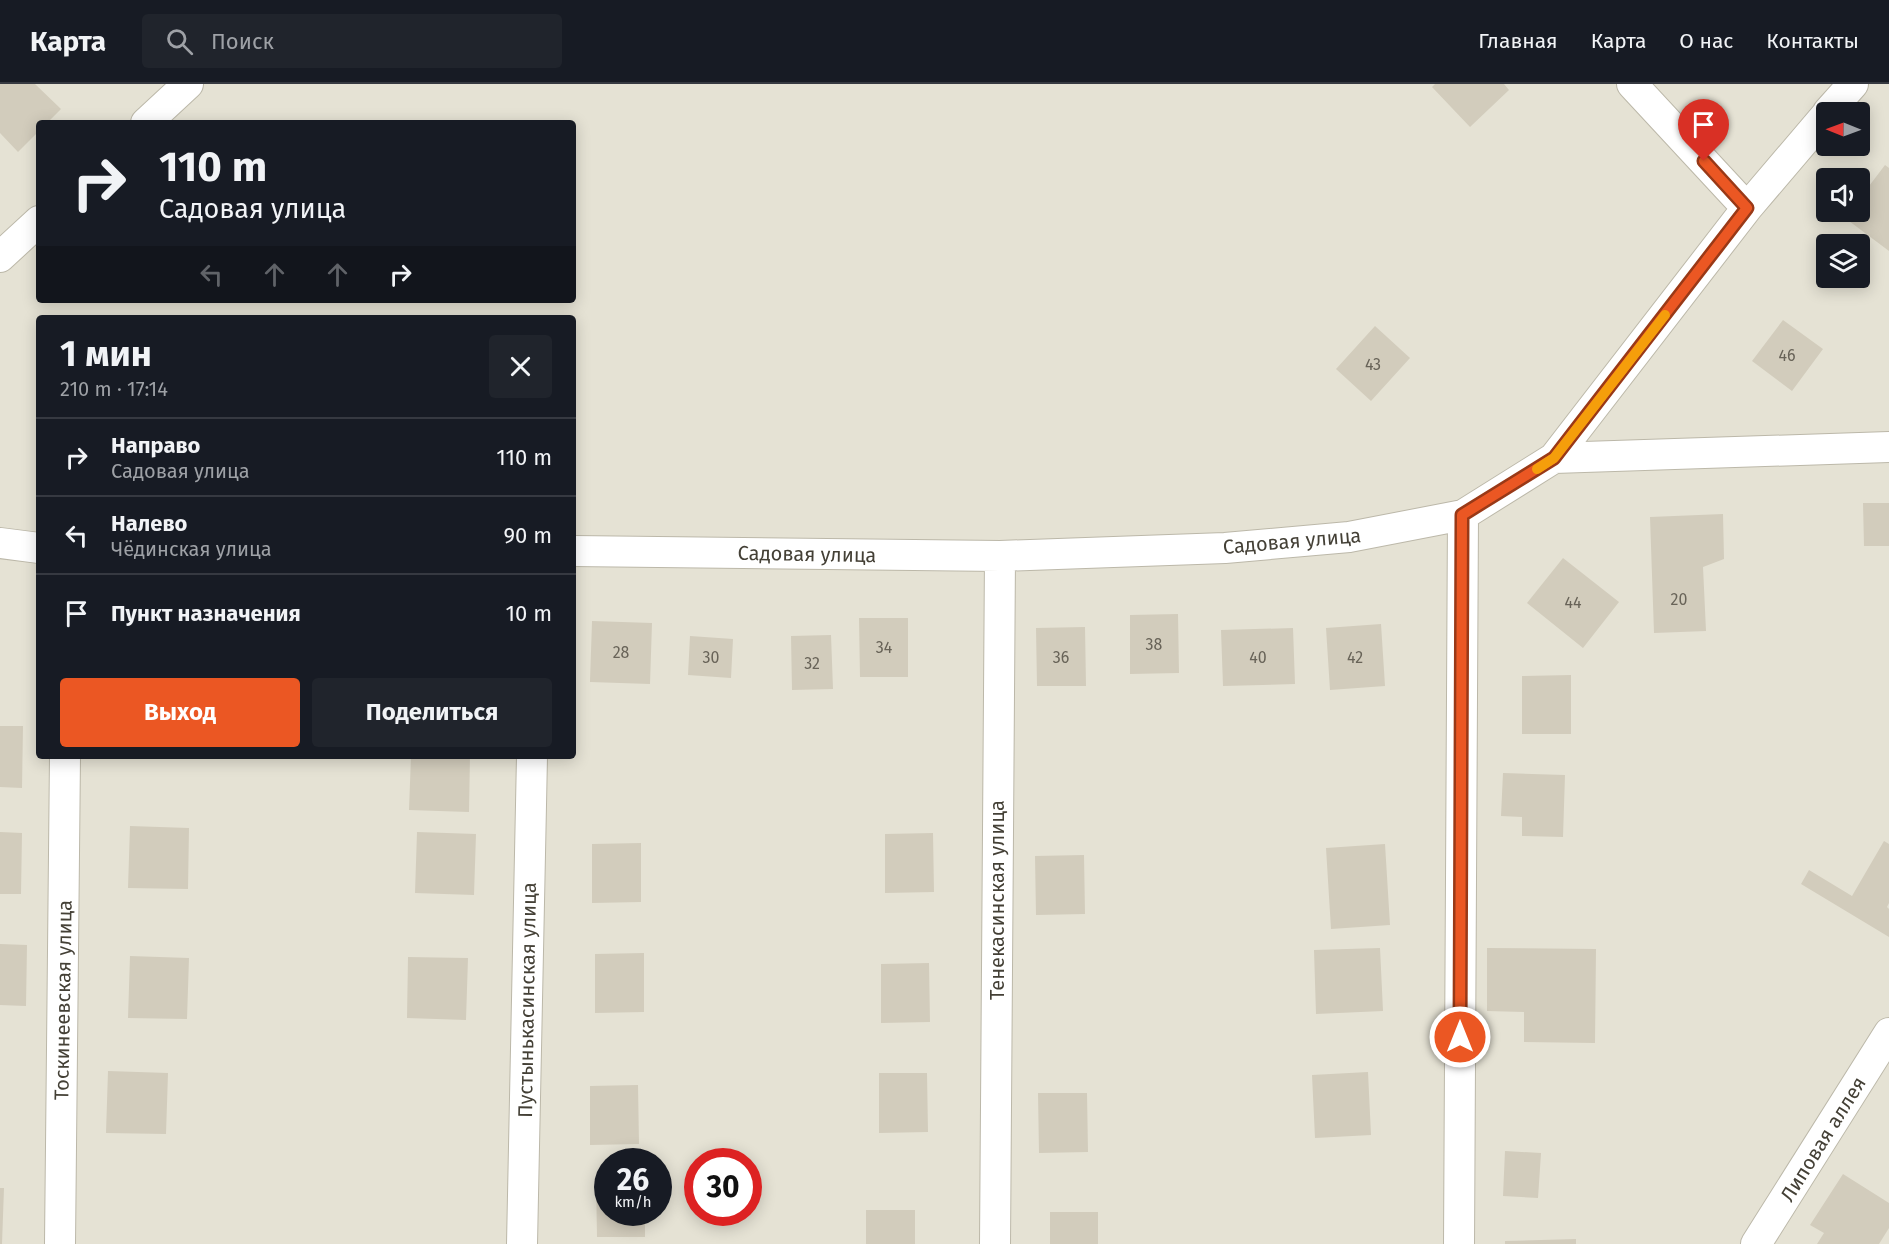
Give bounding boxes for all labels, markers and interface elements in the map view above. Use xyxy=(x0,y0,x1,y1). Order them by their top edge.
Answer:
search box xyxy=(142,14,562,68)
text: Карта xyxy=(30,25,106,58)
icon: search xyxy=(163,25,196,58)
text: Поиск xyxy=(211,28,274,55)
text: Главная xyxy=(1478,28,1558,54)
text: Карта xyxy=(1591,28,1646,54)
text: О нас xyxy=(1679,28,1733,54)
text: Контакты xyxy=(1766,28,1859,54)
pin xyxy=(1678,99,1729,161)
north arrow xyxy=(1816,102,1870,156)
map controls xyxy=(1816,102,1870,288)
icon: arrive xyxy=(1687,108,1720,141)
text: 110 m xyxy=(159,142,267,192)
icon: right xyxy=(60,144,138,222)
button: sound xyxy=(1816,168,1870,222)
text: Садовая улица xyxy=(159,193,346,225)
button: layers xyxy=(1816,234,1870,288)
icon: left xyxy=(195,258,228,291)
icon: ahead xyxy=(258,258,291,291)
icon: ahead xyxy=(321,258,354,291)
icon: right xyxy=(384,258,417,291)
text: 1 мин xyxy=(60,332,152,376)
button: close xyxy=(489,335,552,398)
house number: 46 xyxy=(1778,346,1796,365)
house number: 43 xyxy=(1365,355,1381,374)
text: 210 m · 17:14 xyxy=(60,377,168,401)
text: Направо xyxy=(111,432,200,459)
icon: right xyxy=(60,441,93,474)
text: 110 m xyxy=(496,444,552,471)
text: Садовая улица xyxy=(111,459,250,483)
text: Налево xyxy=(111,510,187,537)
icon: left xyxy=(60,519,93,552)
text: 90 m xyxy=(503,522,552,549)
street label: Садовая улица xyxy=(1222,523,1362,559)
text: Чёдинская улица xyxy=(111,537,272,561)
street label: Садовая улица xyxy=(737,541,877,567)
house number: 20 xyxy=(1671,590,1687,609)
house number: 44 xyxy=(1564,593,1582,612)
icon: arrive xyxy=(60,597,93,630)
text: Пункт назначения xyxy=(111,600,301,627)
text: 10 m xyxy=(506,600,552,627)
house number: 38 xyxy=(1146,635,1163,654)
house number: 34 xyxy=(876,638,893,657)
house number: 28 xyxy=(613,643,630,662)
house number: 30 xyxy=(703,648,720,667)
house number: 36 xyxy=(1053,648,1069,667)
house number: 40 xyxy=(1249,648,1267,667)
house number: 42 xyxy=(1347,648,1363,667)
house number: 32 xyxy=(804,654,820,673)
button: Выход xyxy=(60,678,300,747)
button: Поделиться xyxy=(312,678,552,747)
street label: Тенекасинская улица xyxy=(985,800,1009,1000)
street label: Пустынькасинская улица xyxy=(513,882,541,1118)
street label: Тоскинеевская улица xyxy=(49,900,77,1100)
position arrow xyxy=(1428,1005,1492,1069)
street label: Липовая аллея xyxy=(1775,1072,1871,1206)
speed limit sign: 30 xyxy=(684,1148,762,1226)
text: 26 xyxy=(617,1162,649,1198)
text: km/h xyxy=(614,1193,652,1211)

